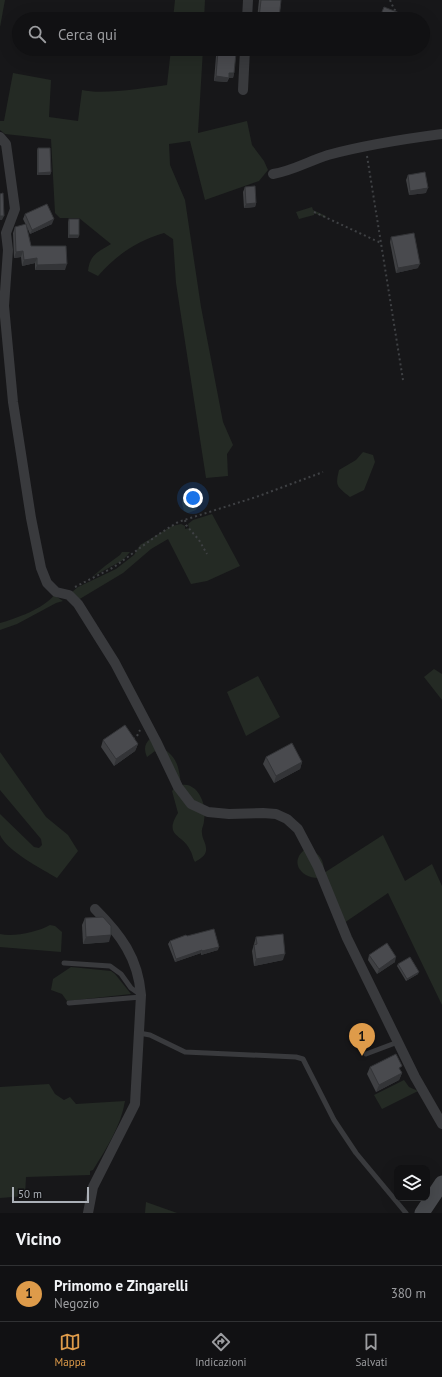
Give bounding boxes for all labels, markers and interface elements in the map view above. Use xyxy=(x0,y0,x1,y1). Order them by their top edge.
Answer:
search box xyxy=(12,12,430,56)
icon: search xyxy=(26,23,48,45)
text: Cerca qui xyxy=(58,25,117,44)
your location xyxy=(183,488,203,508)
pin: 1 xyxy=(349,1023,375,1056)
map controls xyxy=(394,1165,430,1201)
button: layers xyxy=(394,1165,430,1201)
scale bar xyxy=(12,1185,89,1204)
text: 50 m xyxy=(18,1187,42,1201)
text: Vicino xyxy=(16,1228,61,1250)
text: Primomo e Zingarelli xyxy=(54,1276,188,1295)
text: 1 xyxy=(25,1285,33,1302)
text: 380 m xyxy=(391,1285,426,1302)
text: Negozio xyxy=(54,1295,99,1312)
tab: Mappa xyxy=(55,1331,86,1369)
tab: Indicazioni xyxy=(195,1331,246,1369)
tab: Salvati xyxy=(355,1331,387,1369)

